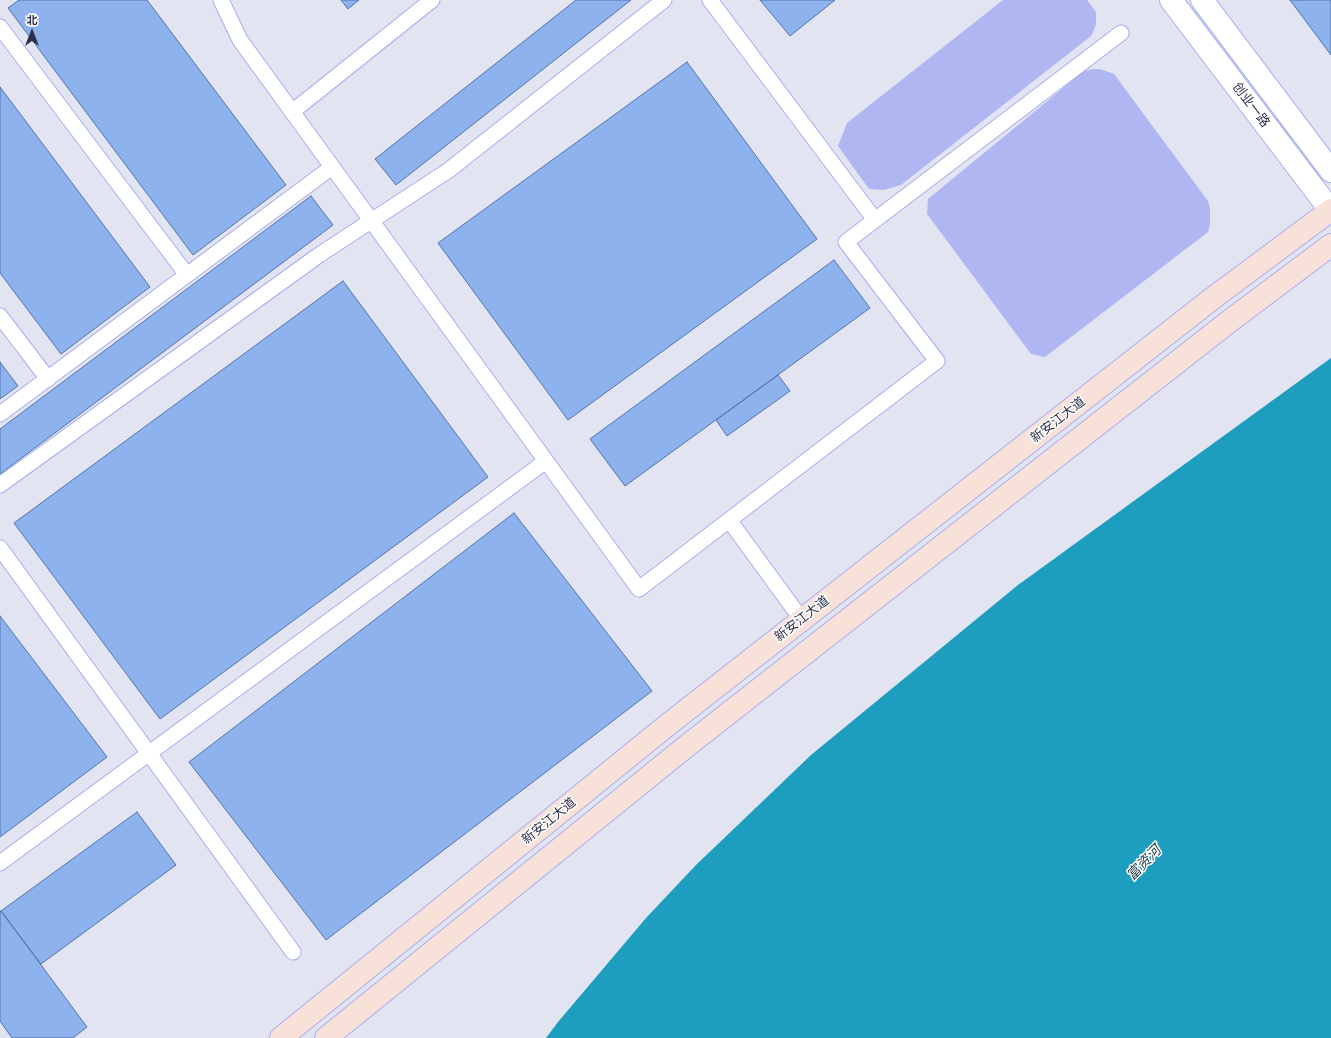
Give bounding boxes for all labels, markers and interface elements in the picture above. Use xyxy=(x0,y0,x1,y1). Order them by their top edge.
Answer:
north arrow xyxy=(12,12,52,52)
text: 北 xyxy=(27,13,38,27)
street label: 创业一路 xyxy=(1229,80,1273,130)
street label: 新安江大道 xyxy=(1028,394,1088,446)
street label: 新安江大道 xyxy=(772,593,832,645)
street label: 新安江大道 xyxy=(519,794,579,848)
water label: 富资河 xyxy=(1123,842,1165,884)

